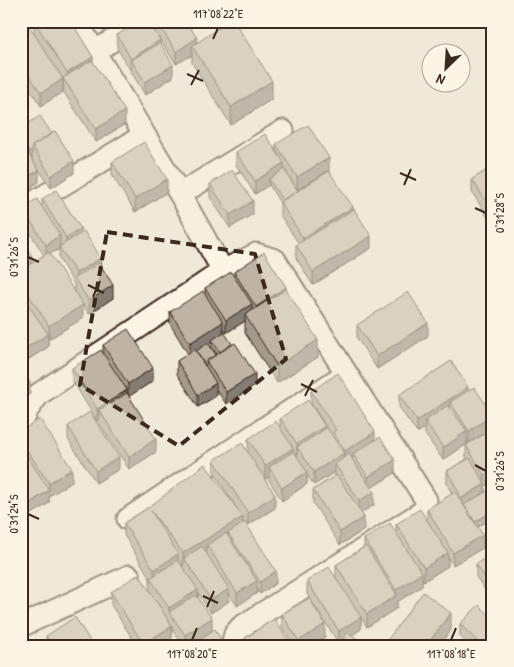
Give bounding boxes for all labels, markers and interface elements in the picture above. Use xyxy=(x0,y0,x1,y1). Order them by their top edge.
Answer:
text: 117°08'22"E xyxy=(193,5,244,22)
north arrow xyxy=(422,42,472,92)
text: N xyxy=(432,70,448,90)
text: 0°31'28"S xyxy=(491,193,508,233)
text: 0°31'26"S xyxy=(5,237,22,277)
text: 0°31'26"S xyxy=(491,451,508,491)
text: 0°31'24"S xyxy=(5,494,22,534)
text: 117°08'20"E xyxy=(167,645,218,662)
text: 117°08'18"E xyxy=(427,645,476,662)

